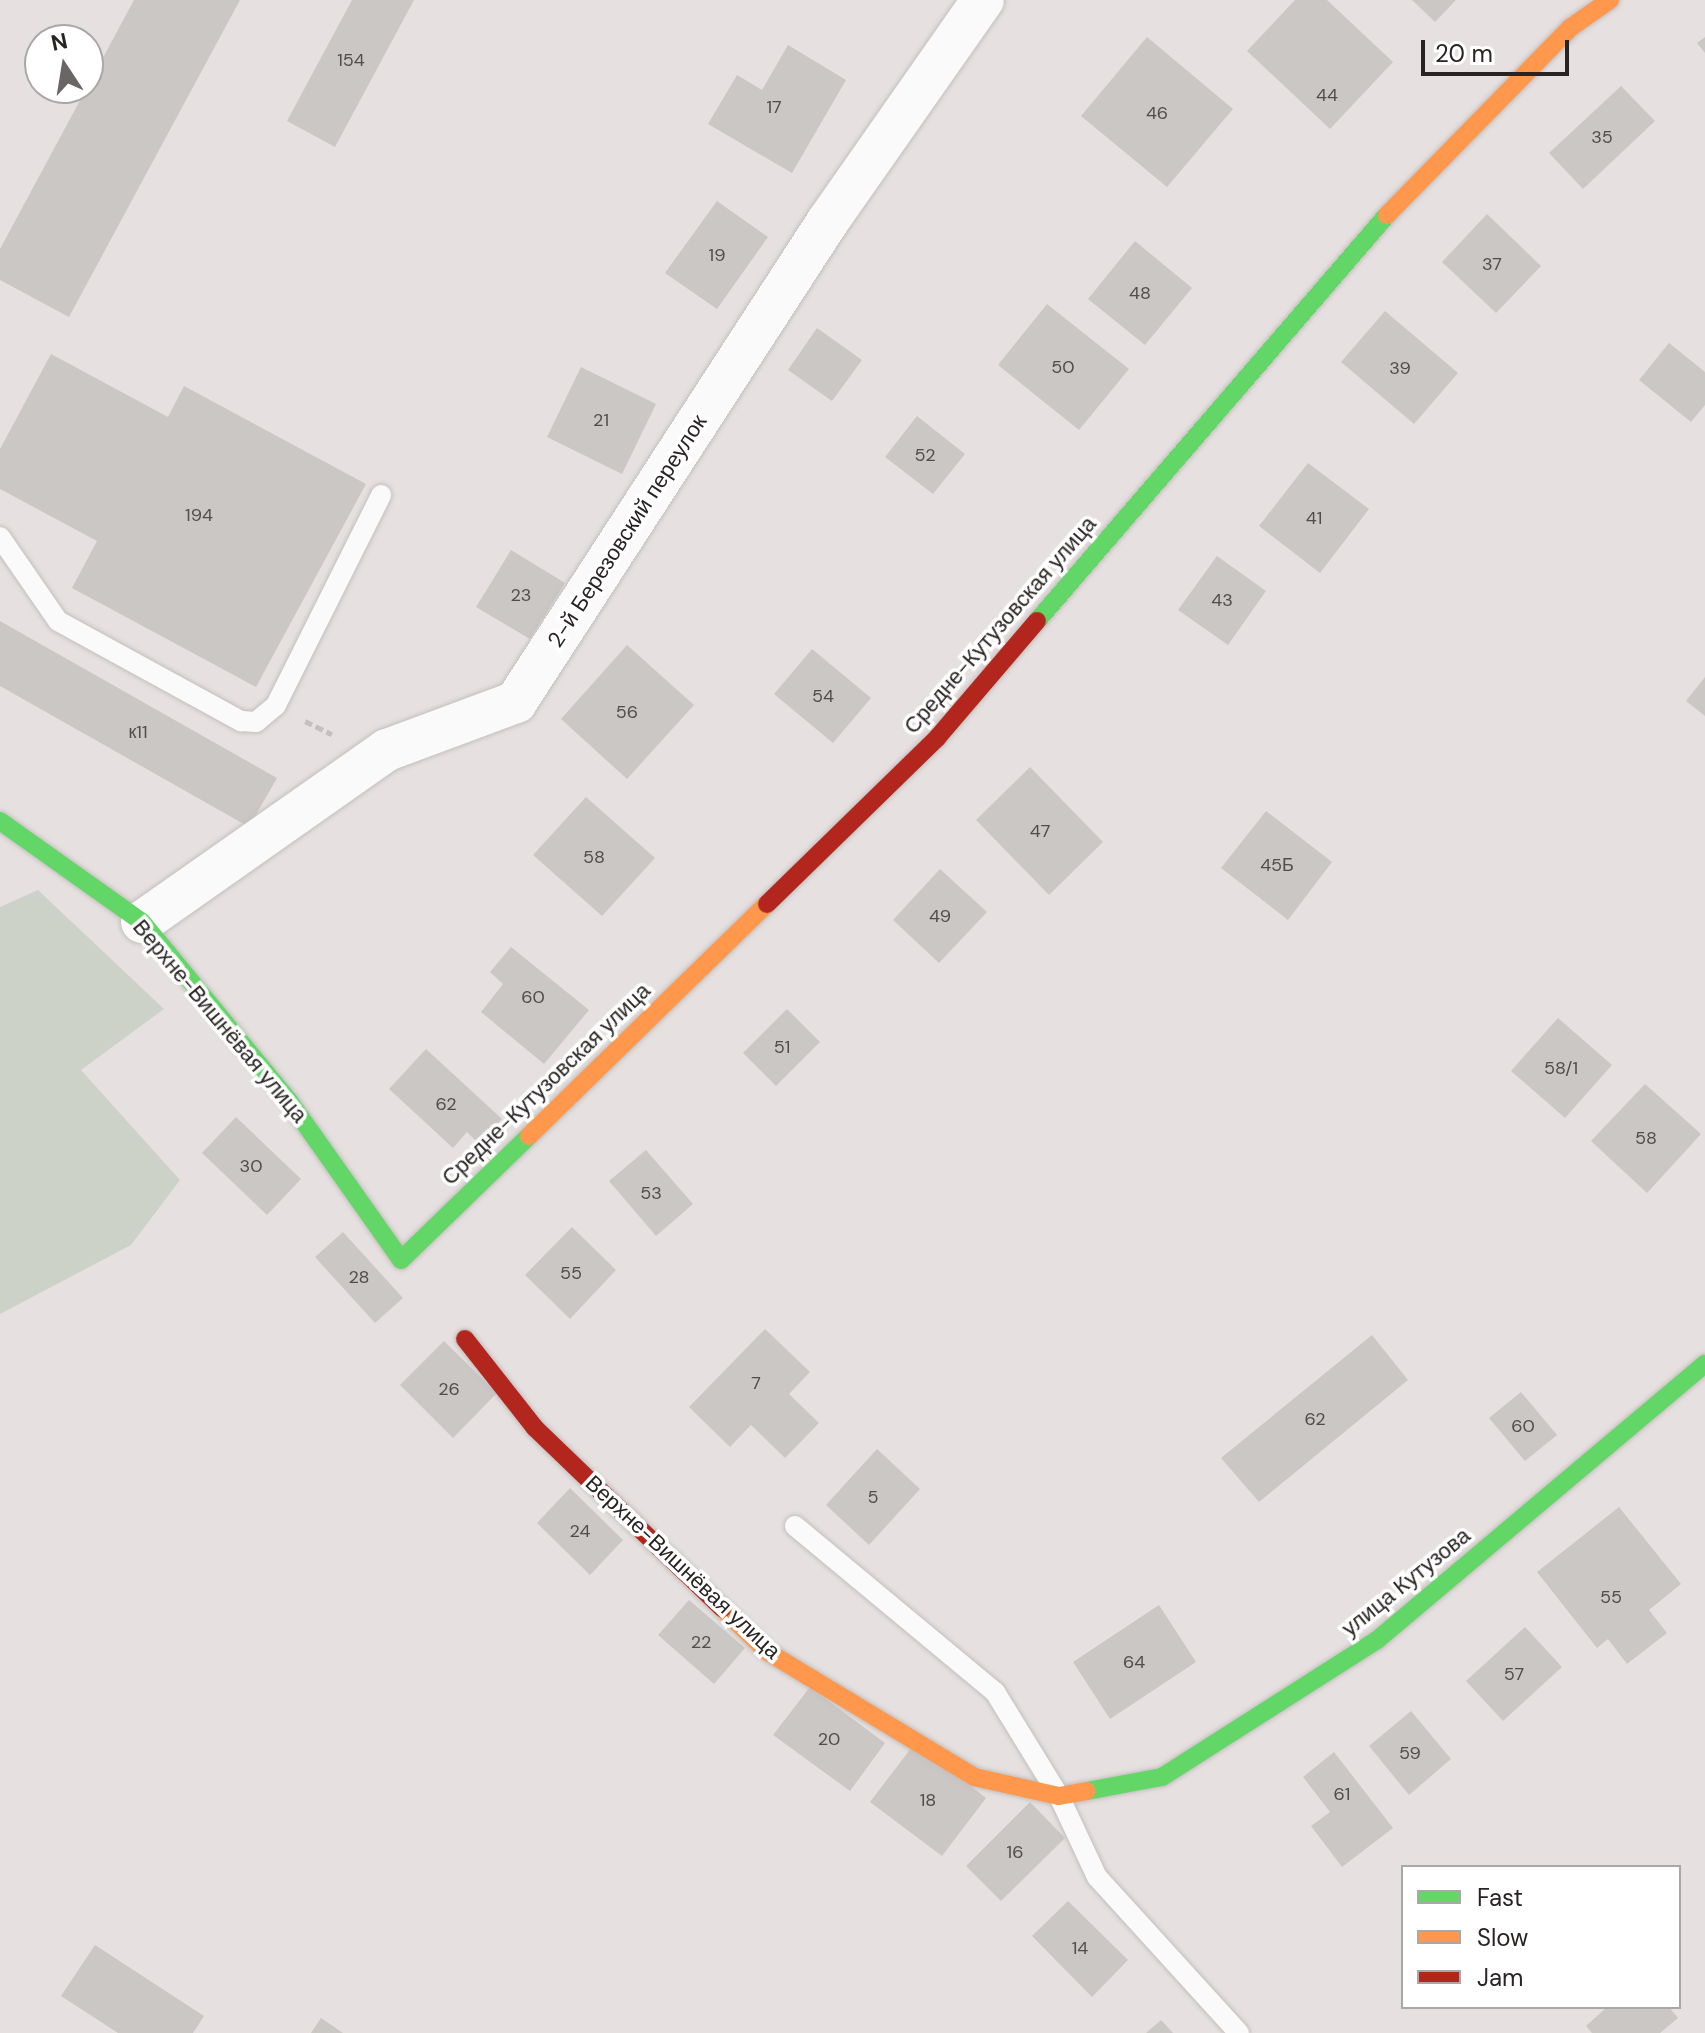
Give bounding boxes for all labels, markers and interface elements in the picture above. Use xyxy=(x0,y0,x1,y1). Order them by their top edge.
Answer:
north arrow xyxy=(24,24,104,104)
scale bar xyxy=(1425,24,1573,74)
text: N xyxy=(48,26,70,58)
text: 20 m xyxy=(1435,38,1493,69)
house number: 154 xyxy=(337,49,365,71)
house number: 44 xyxy=(1316,84,1338,106)
house number: 17 xyxy=(766,96,782,118)
house number: 46 xyxy=(1146,102,1168,124)
house number: 35 xyxy=(1591,126,1613,148)
house number: 19 xyxy=(709,244,725,266)
house number: 37 xyxy=(1482,253,1502,275)
house number: 48 xyxy=(1129,282,1151,304)
house number: 50 xyxy=(1051,356,1075,378)
house number: 39 xyxy=(1389,357,1411,379)
house number: 21 xyxy=(593,409,609,431)
street label: 2-й Березовский переулок xyxy=(542,410,712,652)
house number: 52 xyxy=(914,444,936,466)
house number: 194 xyxy=(185,504,213,526)
house number: 41 xyxy=(1306,507,1322,529)
street label: Средне-Кутузовская улица xyxy=(898,511,1102,739)
house number: 23 xyxy=(510,584,532,606)
house number: 43 xyxy=(1211,589,1233,611)
house number: 54 xyxy=(812,685,834,707)
house number: 56 xyxy=(616,701,638,723)
house number: к11 xyxy=(128,721,148,743)
house number: 47 xyxy=(1030,820,1050,842)
house number: 58 xyxy=(583,846,605,868)
house number: 45Б xyxy=(1260,854,1294,876)
house number: 49 xyxy=(929,905,951,927)
street label: Верхне-Вишнёвая улица xyxy=(127,914,313,1128)
street label: Средне-Кутузовская улица xyxy=(436,978,656,1190)
house number: 60 xyxy=(521,986,545,1008)
house number: 51 xyxy=(774,1036,790,1058)
house number: 58/1 xyxy=(1544,1057,1578,1079)
house number: 62 xyxy=(435,1093,457,1115)
house number: 58 xyxy=(1635,1127,1657,1149)
house number: 30 xyxy=(240,1155,262,1177)
house number: 53 xyxy=(640,1182,662,1204)
house number: 55 xyxy=(560,1262,582,1284)
house number: 28 xyxy=(348,1266,370,1288)
house number: 7 xyxy=(751,1372,761,1394)
house number: 26 xyxy=(438,1378,460,1400)
house number: 62 xyxy=(1304,1408,1326,1430)
house number: 60 xyxy=(1511,1415,1535,1437)
street label: Верхне-Вишнёвая улица xyxy=(580,1470,786,1664)
house number: 5 xyxy=(868,1486,878,1508)
house number: 24 xyxy=(570,1520,590,1542)
street label: улица Кутузова xyxy=(1337,1522,1475,1642)
house number: 55 xyxy=(1600,1586,1622,1608)
house number: 22 xyxy=(691,1631,711,1653)
house number: 64 xyxy=(1123,1651,1145,1673)
house number: 57 xyxy=(1504,1663,1524,1685)
house number: 20 xyxy=(818,1728,840,1750)
house number: 59 xyxy=(1399,1742,1421,1764)
house number: 61 xyxy=(1334,1783,1350,1805)
house number: 18 xyxy=(920,1789,936,1811)
house number: 16 xyxy=(1007,1841,1023,1863)
legend xyxy=(1401,1865,1681,2009)
text: Fast xyxy=(1477,1882,1523,1913)
text: Slow xyxy=(1477,1922,1528,1953)
house number: 14 xyxy=(1072,1937,1088,1959)
text: Jam xyxy=(1477,1962,1523,1993)

